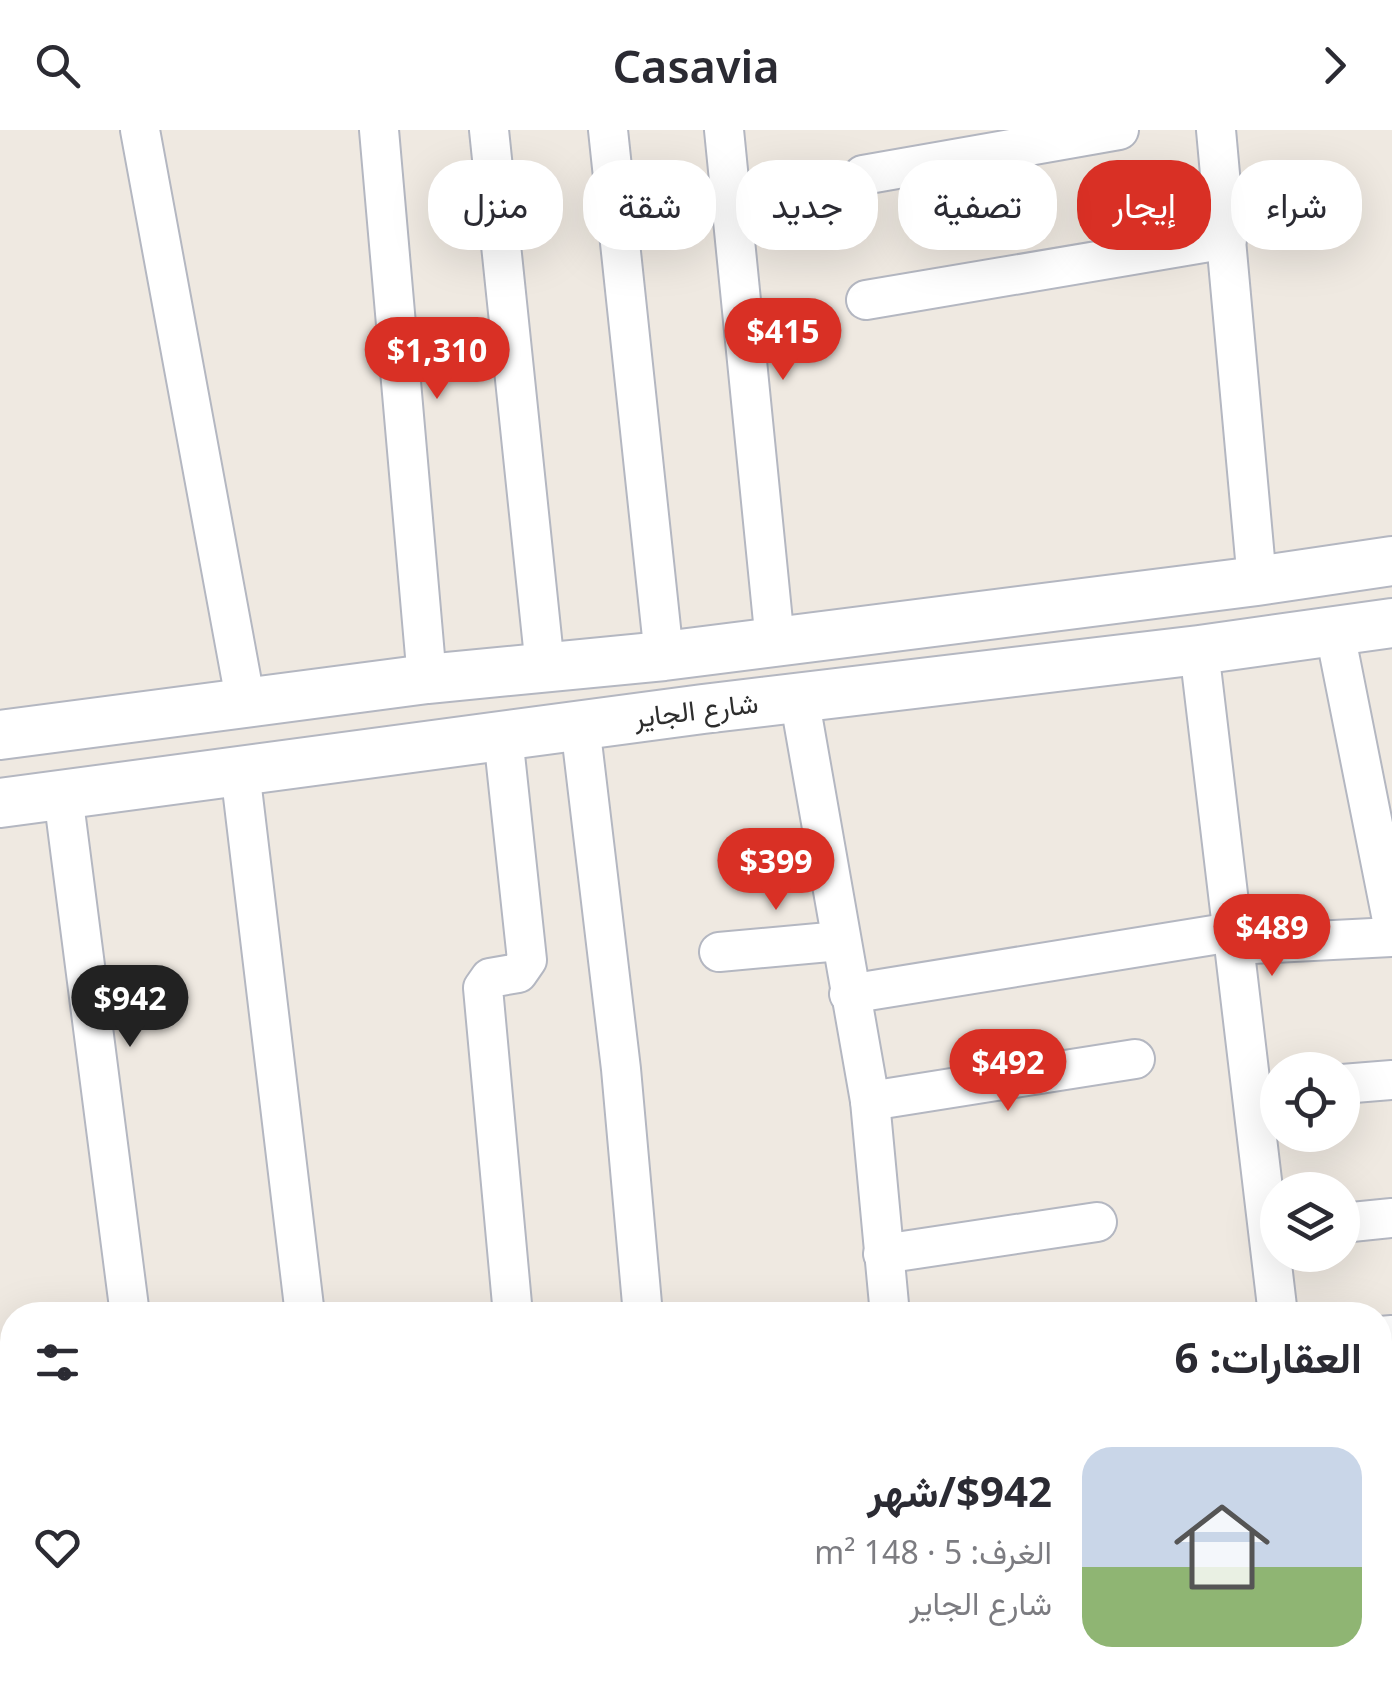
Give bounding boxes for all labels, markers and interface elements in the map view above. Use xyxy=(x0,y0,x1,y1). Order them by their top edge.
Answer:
text: Casavia xyxy=(612,35,780,96)
icon: search xyxy=(30,38,85,93)
icon: forward xyxy=(1307,38,1362,93)
chip: منزل xyxy=(428,160,563,250)
chip: شقة xyxy=(583,160,716,250)
chip: جديد xyxy=(736,160,878,250)
chip: تصفية xyxy=(898,160,1057,250)
chip: إيجار xyxy=(1077,160,1211,250)
chip: شراء xyxy=(1231,160,1362,250)
pin: $415 xyxy=(724,298,842,383)
text: $415 xyxy=(746,309,820,352)
pin: $1,310 xyxy=(356,317,518,402)
text: $1,310 xyxy=(387,328,487,371)
street label: شارع الجاير xyxy=(630,683,760,737)
pin: $399 xyxy=(717,828,835,913)
text: $399 xyxy=(739,839,813,882)
pin: $489 xyxy=(1213,894,1331,979)
text: $489 xyxy=(1235,905,1309,948)
pin: $942 xyxy=(71,965,189,1050)
text: $942 xyxy=(93,976,167,1019)
pin: $492 xyxy=(949,1029,1067,1114)
text: $492 xyxy=(971,1040,1045,1083)
map controls xyxy=(1260,1052,1360,1272)
button: locate xyxy=(1260,1052,1360,1152)
button: layers xyxy=(1260,1172,1360,1272)
text: العقارات: 6 xyxy=(1174,1328,1362,1385)
icon: filters xyxy=(30,1335,85,1390)
text: $942/شهر xyxy=(867,1462,1052,1519)
icon: home xyxy=(1162,1487,1282,1607)
icon: heart xyxy=(30,1520,85,1575)
text: الغرف: 5 · 148 m² xyxy=(814,1530,1052,1573)
text: شارع الجاير xyxy=(909,1581,1052,1624)

